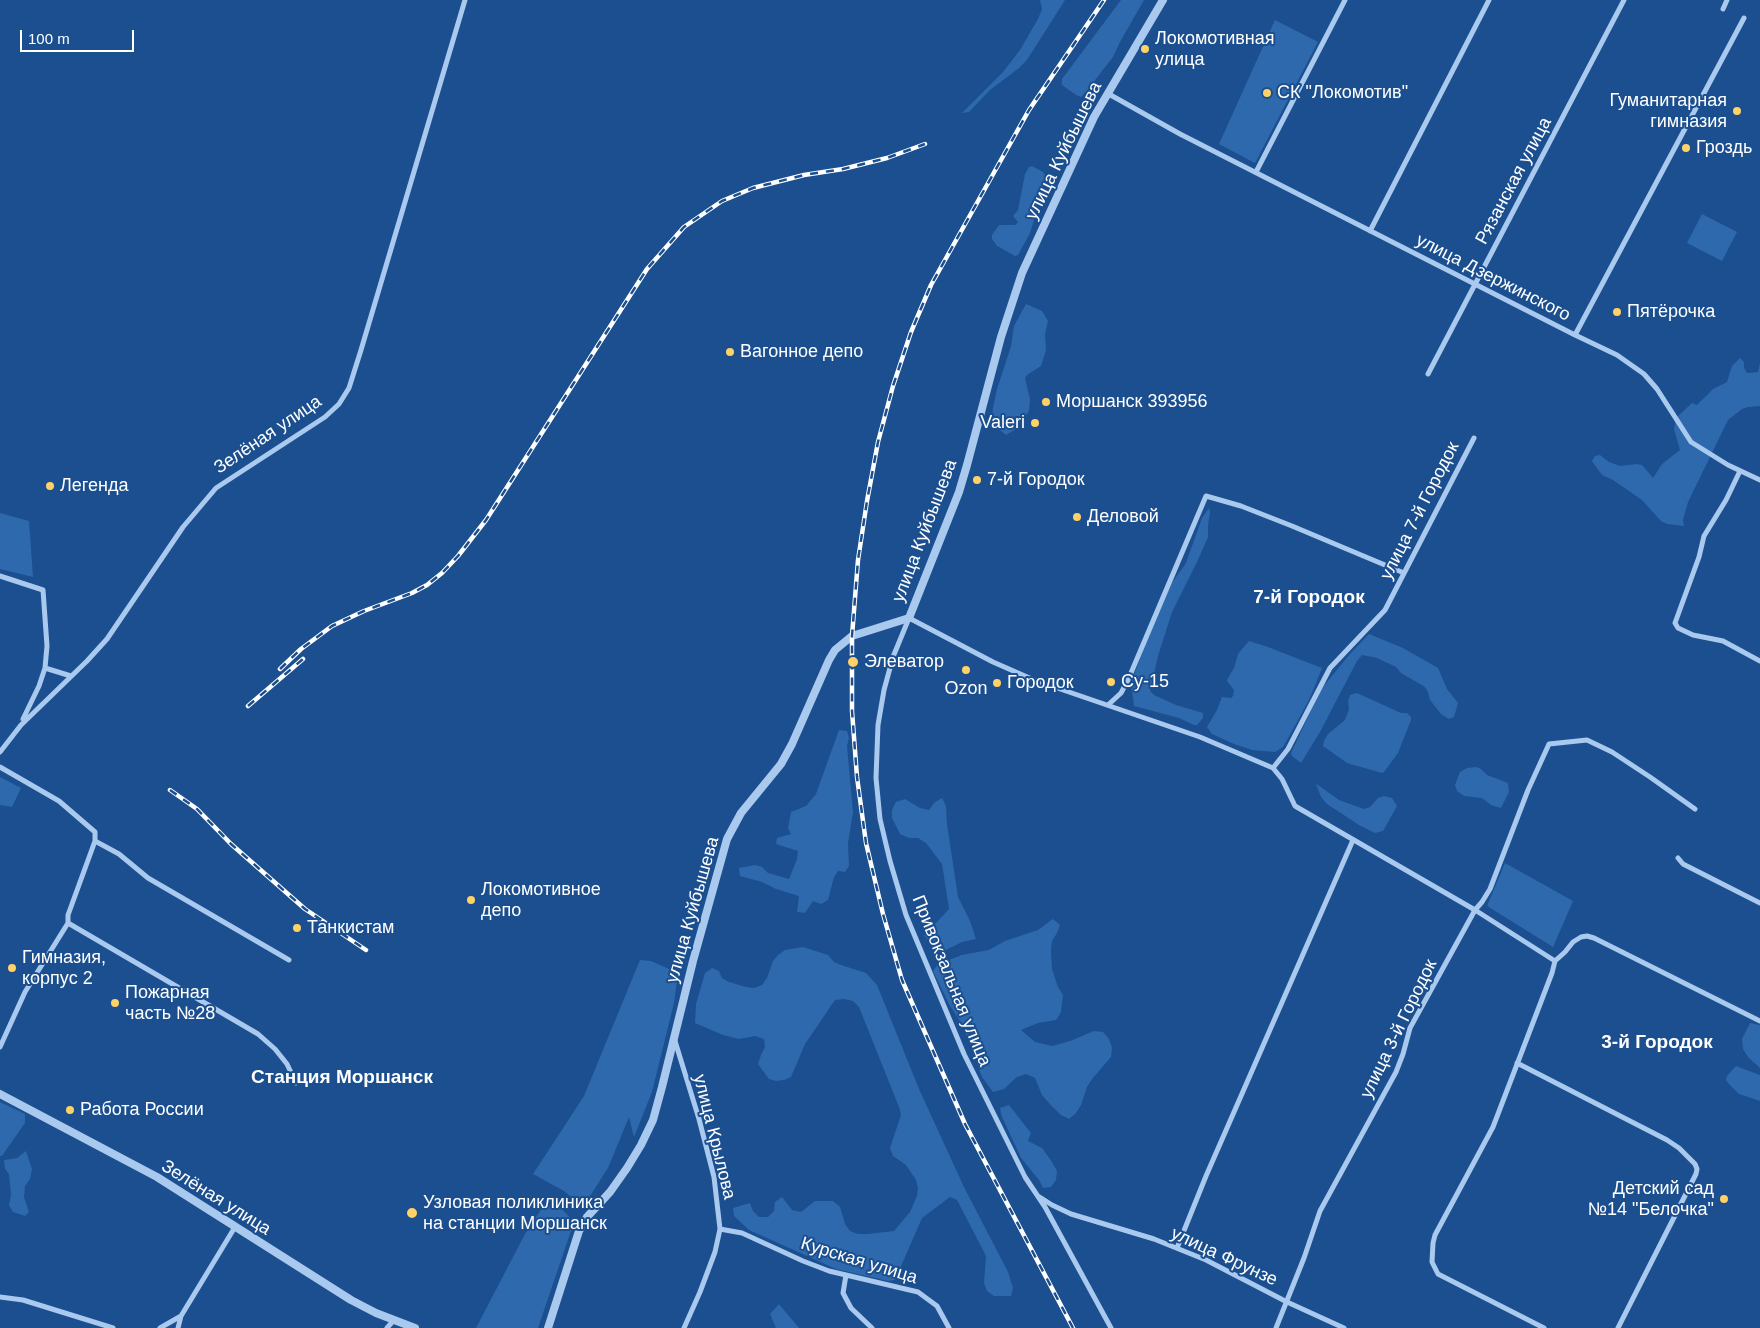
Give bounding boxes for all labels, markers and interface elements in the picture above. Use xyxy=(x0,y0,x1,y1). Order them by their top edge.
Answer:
scale bar xyxy=(22,20,136,52)
place label: Локомотивная улица xyxy=(1155,28,1274,70)
text: 100 m xyxy=(28,30,70,47)
marker: Локомотивная улица xyxy=(1139,43,1151,55)
street label: улица Куйбышева xyxy=(1021,78,1107,224)
place label: СК "Локомотив" xyxy=(1277,82,1408,104)
marker: СК "Локомотив" xyxy=(1261,87,1273,99)
place label: Гуманитарная гимназия xyxy=(1610,90,1727,132)
marker: Гуманитарная гимназия xyxy=(1731,105,1743,117)
street label: Рязанская улица xyxy=(1471,114,1557,248)
place label: Гроздь xyxy=(1696,137,1752,159)
marker: Гроздь xyxy=(1680,142,1692,154)
street label: улица Дзержинского xyxy=(1412,230,1574,326)
place label: Пятёрочка xyxy=(1627,301,1715,323)
marker: Пятёрочка xyxy=(1611,306,1623,318)
place label: Вагонное депо xyxy=(740,341,863,363)
marker: Вагонное депо xyxy=(724,346,736,358)
street label: Зелёная улица xyxy=(210,391,326,479)
place label: Моршанск 393956 xyxy=(1056,391,1208,413)
marker: Моршанск 393956 xyxy=(1040,396,1052,408)
place label: Valeri xyxy=(980,412,1025,434)
marker: Valeri xyxy=(1029,417,1041,429)
street label: улица 7-й Городок xyxy=(1376,438,1464,584)
street label: улица Куйбышева xyxy=(888,457,962,605)
place label: 7-й Городок xyxy=(987,469,1085,491)
marker: 7-й Городок xyxy=(971,474,983,486)
place label: Легенда xyxy=(60,475,128,497)
marker: Легенда xyxy=(44,480,56,492)
place label: Деловой xyxy=(1087,506,1159,528)
marker: Деловой xyxy=(1071,511,1083,523)
district label: 7-й Городок xyxy=(1253,587,1365,609)
place label: Элеватор xyxy=(864,651,944,673)
marker: Элеватор xyxy=(846,655,860,669)
marker: Ozon xyxy=(960,664,972,676)
place label: Су-15 xyxy=(1121,671,1169,693)
place label: Городок xyxy=(1007,672,1074,694)
marker: Су-15 xyxy=(1105,676,1117,688)
marker: Городок xyxy=(991,677,1003,689)
place label: Ozon xyxy=(944,678,988,700)
street label: улица Куйбышева xyxy=(662,834,724,986)
place label: Локомотивное депо xyxy=(481,879,601,922)
street label: Привокзальная улица xyxy=(907,892,995,1070)
marker: Локомотивное депо xyxy=(465,894,477,906)
place label: Танкистам xyxy=(307,917,394,939)
marker: Танкистам xyxy=(291,922,303,934)
place label: Гимназия, корпус 2 xyxy=(22,947,106,990)
street label: улица 3-й Городок xyxy=(1356,956,1442,1102)
marker: Гимназия, корпус 2 xyxy=(6,962,18,974)
place label: Пожарная часть №28 xyxy=(125,982,215,1024)
marker: Пожарная часть №28 xyxy=(109,997,121,1009)
district label: 3-й Городок xyxy=(1601,1032,1713,1054)
district label: Станция Моршанск xyxy=(251,1067,433,1089)
street label: улица Крылова xyxy=(688,1072,740,1202)
place label: Работа России xyxy=(80,1099,204,1121)
marker: Работа России xyxy=(64,1104,76,1116)
street label: Зелёная улица xyxy=(157,1156,275,1240)
place label: Детский сад №14 "Белочка" xyxy=(1588,1178,1714,1220)
place label: Узловая поликлиника на станции Моршанск xyxy=(423,1192,607,1234)
marker: Детский сад №14 "Белочка" xyxy=(1718,1193,1730,1205)
marker: Узловая поликлиника на станции Моршанск xyxy=(405,1206,419,1220)
street label: улица Фрунзе xyxy=(1167,1223,1281,1291)
street label: Курская улица xyxy=(798,1233,920,1289)

